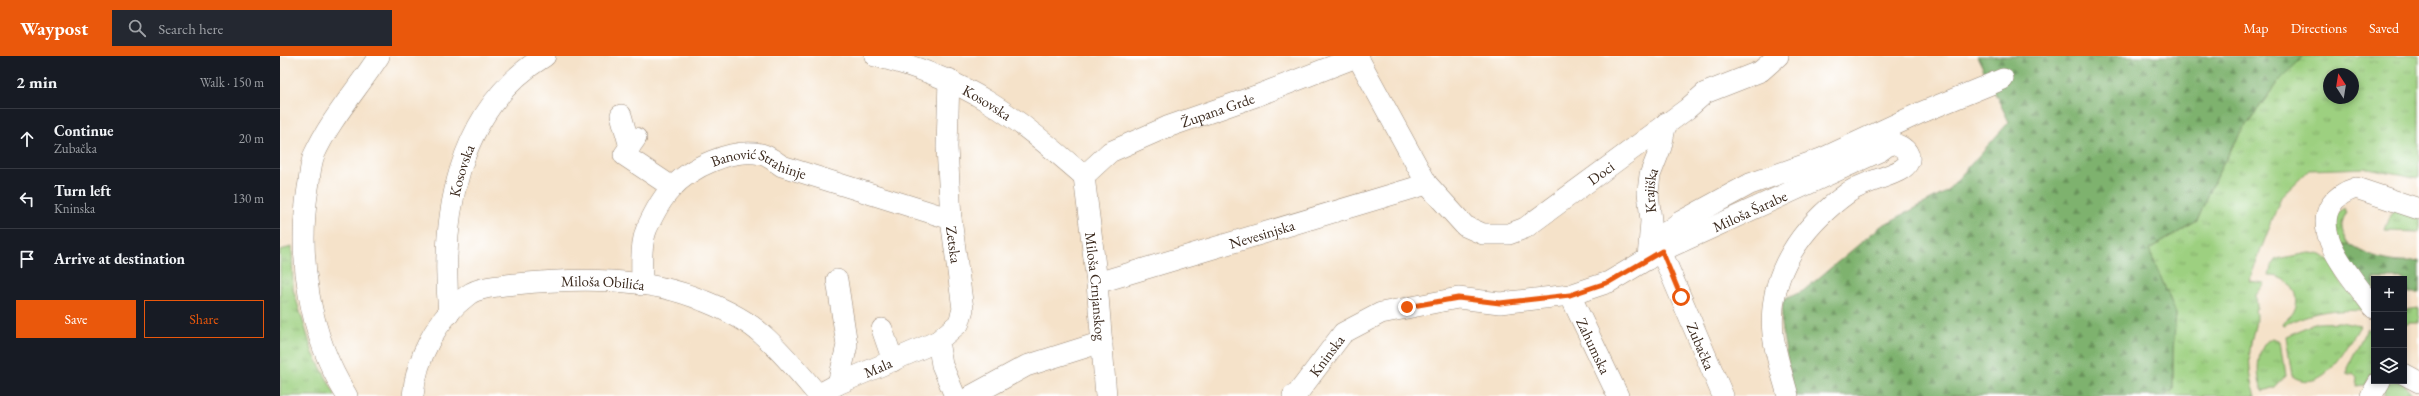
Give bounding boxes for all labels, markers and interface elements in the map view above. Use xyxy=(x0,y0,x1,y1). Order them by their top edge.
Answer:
search box xyxy=(112,10,392,46)
text: Waypost xyxy=(20,16,88,41)
icon: search xyxy=(126,17,148,39)
text: Search here xyxy=(158,19,223,38)
text: Map xyxy=(2243,19,2269,37)
text: Directions xyxy=(2291,19,2347,37)
text: Saved xyxy=(2369,19,2399,37)
north arrow xyxy=(2323,68,2359,104)
text: 2 min xyxy=(16,71,57,93)
text: Walk · 150 m xyxy=(200,74,264,91)
street label: Kosovska xyxy=(960,80,1016,124)
street label: Župana Grde xyxy=(1178,88,1257,131)
text: Continue xyxy=(54,121,114,140)
icon: ahead xyxy=(16,128,38,150)
text: 20 m xyxy=(239,130,264,147)
text: Zubačka xyxy=(54,140,97,157)
street label: Kosovska xyxy=(444,141,478,199)
street label: Banović Strahinje xyxy=(708,143,809,183)
street label: Doci xyxy=(1583,156,1618,189)
street label: Krajiška xyxy=(1638,164,1662,214)
text: Turn left xyxy=(54,181,111,200)
street label: Miloša Šarabe xyxy=(1709,185,1790,236)
icon: left xyxy=(16,188,38,210)
text: 130 m xyxy=(233,190,264,207)
text: Kninska xyxy=(54,200,95,217)
street label: Nevesinjska xyxy=(1227,215,1297,252)
street label: Zetska xyxy=(943,225,966,264)
street label: Miloša Crnjanskog xyxy=(1081,231,1111,342)
icon: arrive xyxy=(16,248,38,270)
text: Arrive at destination xyxy=(54,249,185,268)
street label: Miloša Obilića xyxy=(560,271,646,294)
map controls xyxy=(2371,276,2407,384)
button: + xyxy=(2371,276,2407,312)
route start xyxy=(1672,288,1690,306)
route end xyxy=(1398,298,1416,316)
button: Save xyxy=(16,300,136,338)
button: Share xyxy=(144,300,264,338)
button: − xyxy=(2371,312,2407,348)
street label: Zahumska xyxy=(1573,314,1616,377)
street label: Zubačka xyxy=(1683,320,1719,372)
street label: Kninska xyxy=(1304,331,1348,380)
button: layers xyxy=(2371,348,2407,384)
street label: Mala xyxy=(861,353,895,381)

